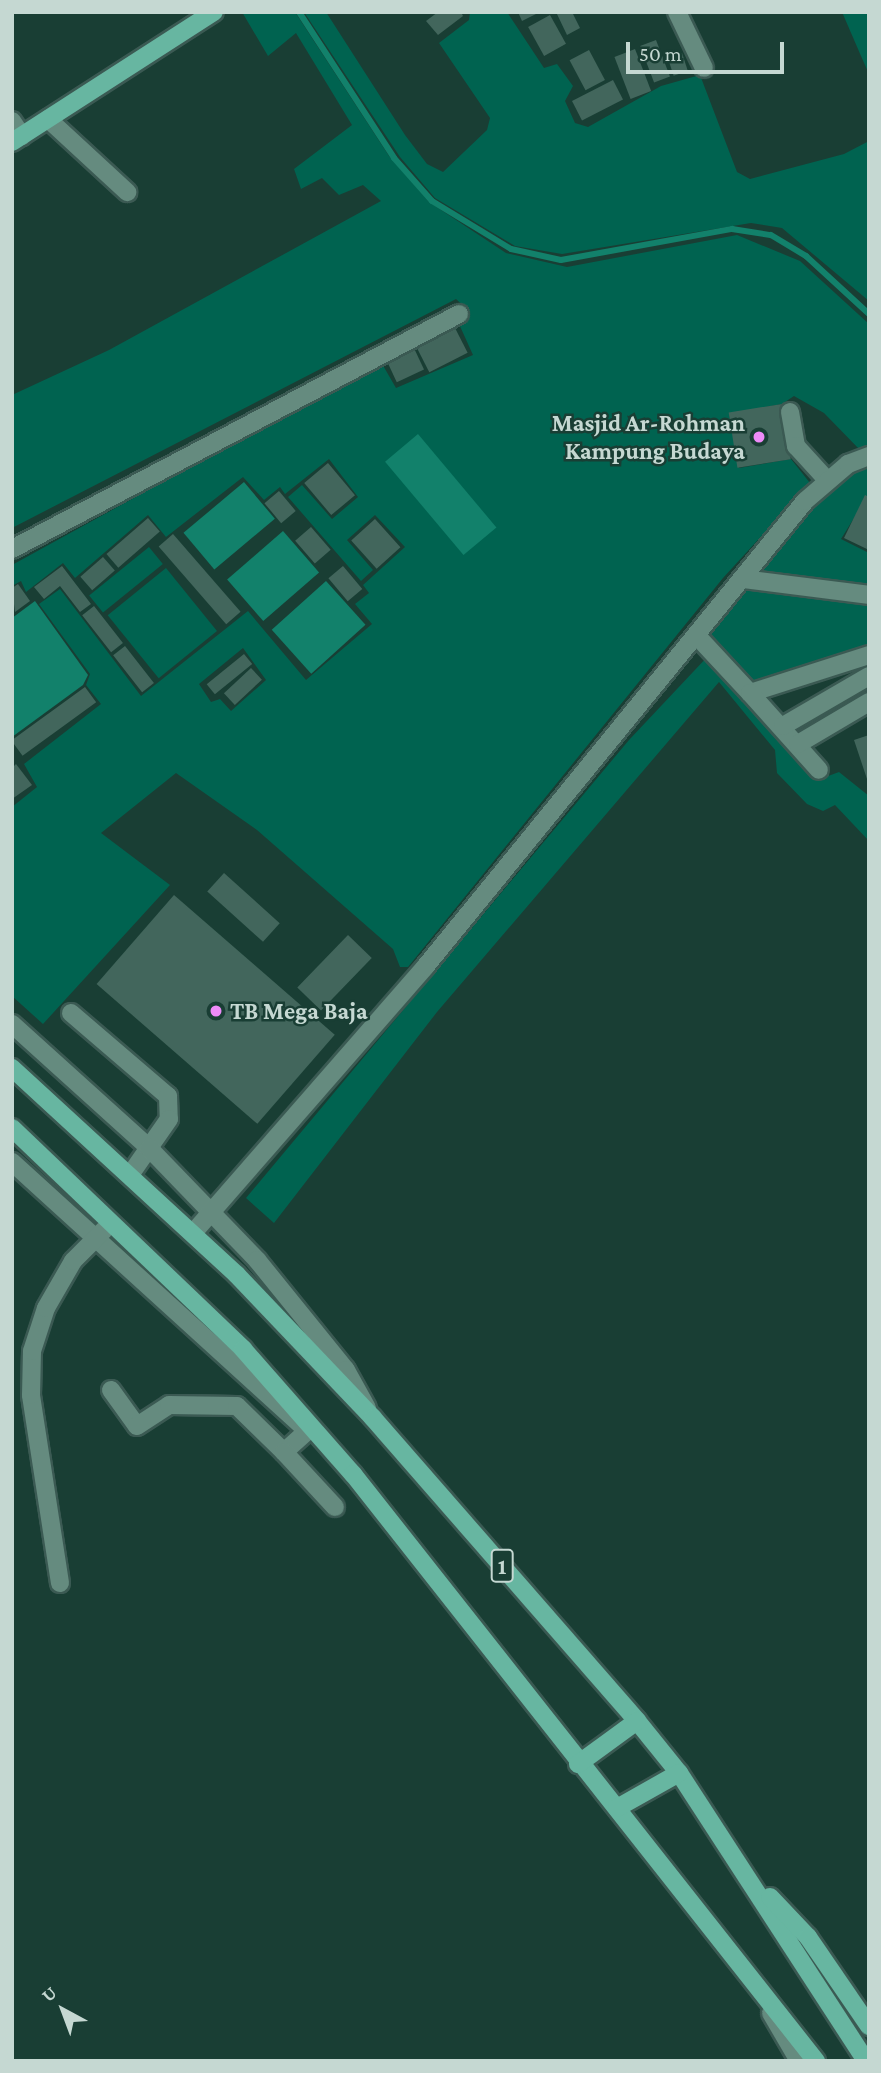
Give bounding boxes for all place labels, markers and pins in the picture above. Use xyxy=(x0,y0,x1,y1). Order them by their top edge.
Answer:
place label: Masjid Ar-Rohman Kampung Budaya xyxy=(552,409,745,465)
marker: Masjid Ar-Rohman Kampung Budaya xyxy=(751,429,767,445)
place label: TB Mega Baja xyxy=(230,997,368,1025)
marker: TB Mega Baja xyxy=(208,1003,224,1019)

